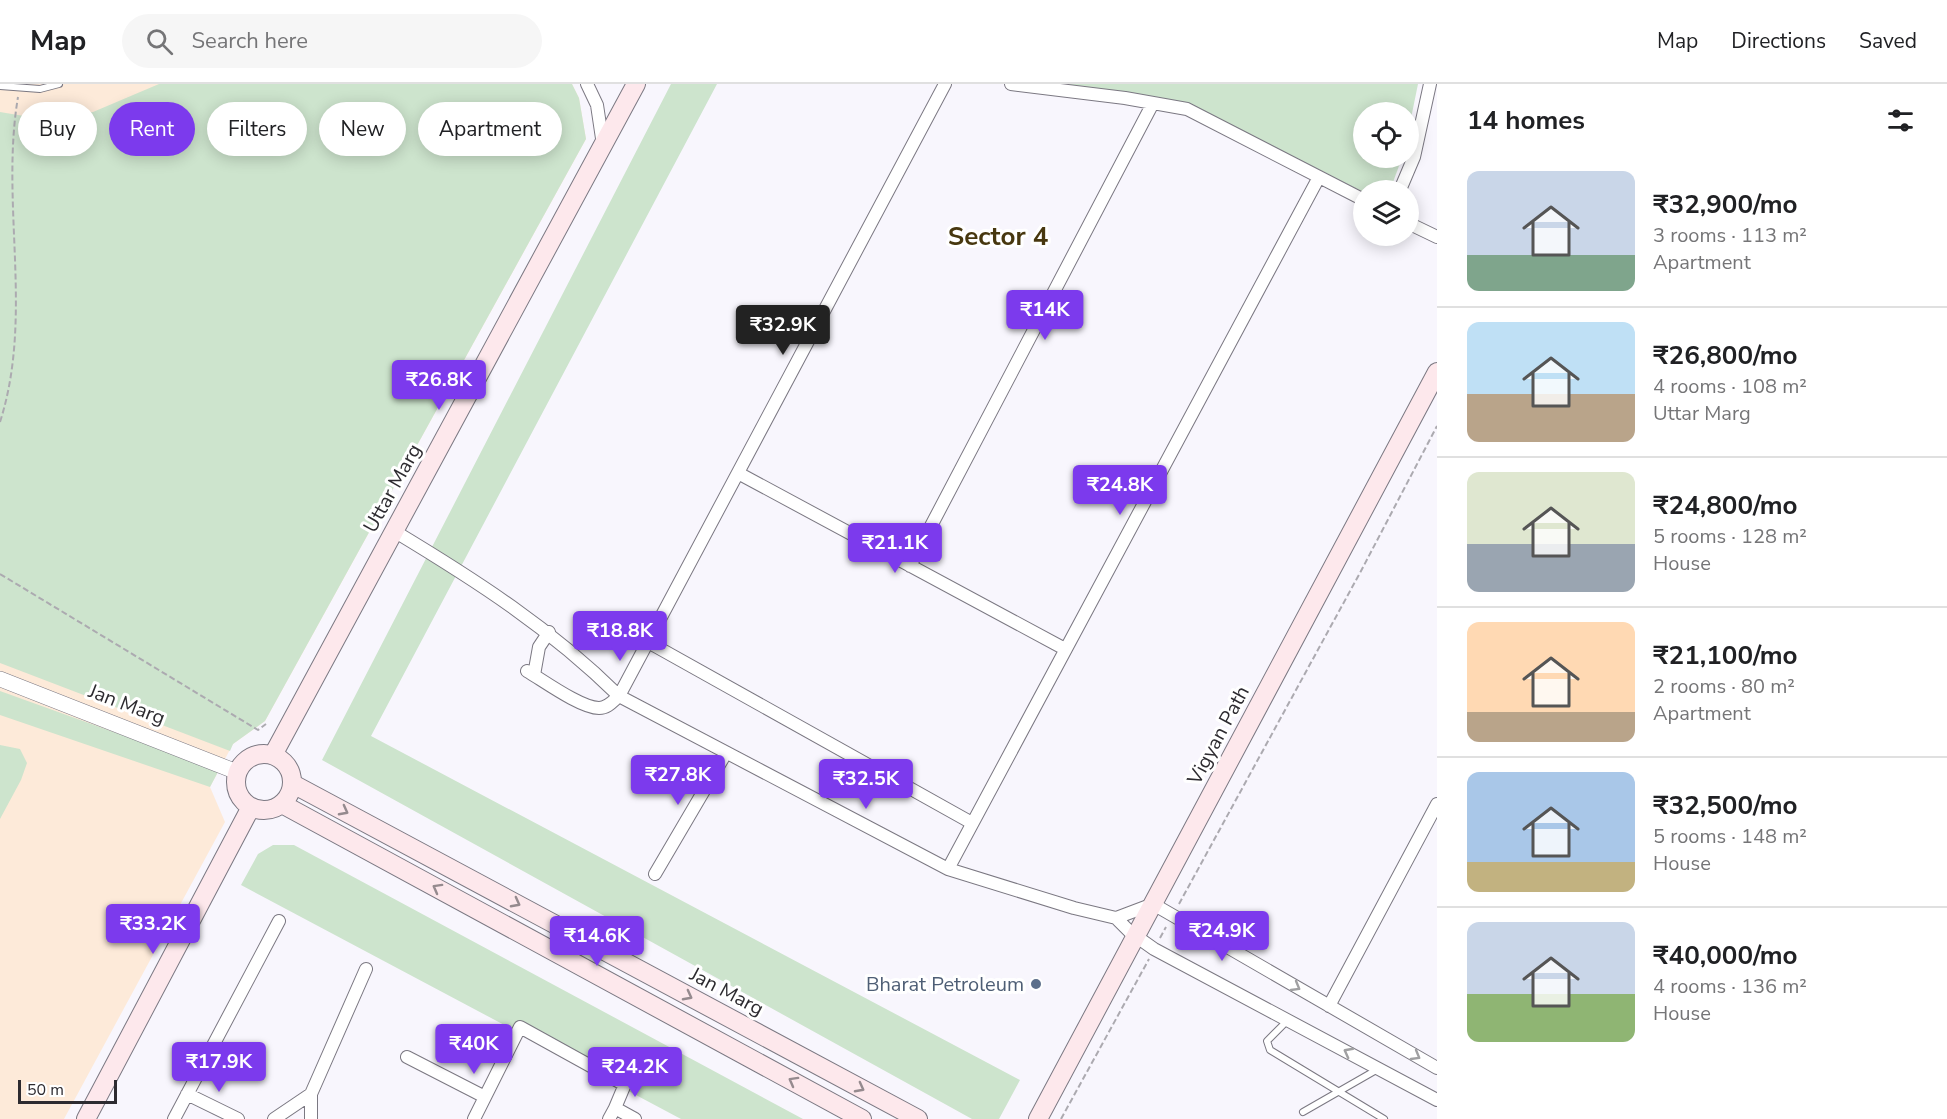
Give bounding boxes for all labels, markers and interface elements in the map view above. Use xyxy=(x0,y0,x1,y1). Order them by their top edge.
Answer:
search box xyxy=(122,14,542,68)
text: Map xyxy=(30,22,86,60)
icon: search xyxy=(143,25,176,58)
text: Search here xyxy=(191,26,308,56)
text: Map xyxy=(1657,27,1698,55)
text: Directions xyxy=(1731,27,1826,55)
text: Saved xyxy=(1859,27,1917,55)
chip: Buy xyxy=(18,102,97,156)
chip: Rent xyxy=(109,102,195,156)
chip: Filters xyxy=(207,102,307,156)
chip: New xyxy=(319,102,406,156)
chip: Apartment xyxy=(418,102,562,156)
map controls xyxy=(1353,102,1419,246)
button: locate xyxy=(1353,102,1419,168)
text: 14 homes xyxy=(1467,103,1585,138)
icon: filters xyxy=(1884,104,1917,137)
button: layers xyxy=(1353,180,1419,246)
text: ₹32,900/mo xyxy=(1653,187,1797,222)
icon: home xyxy=(1515,195,1587,267)
district label: Sector 4 xyxy=(948,219,1048,254)
text: 3 rooms · 113 m² xyxy=(1653,222,1807,249)
text: Apartment xyxy=(1653,249,1751,276)
pin: ₹14K xyxy=(1009,290,1081,341)
text: ₹14K xyxy=(1020,296,1070,323)
pin: ₹32.9K xyxy=(734,305,832,356)
text: ₹32.9K xyxy=(750,311,816,338)
text: ₹26,800/mo xyxy=(1653,338,1797,373)
icon: home xyxy=(1515,346,1587,418)
pin: ₹26.8K xyxy=(390,360,488,411)
text: ₹26.8K xyxy=(406,366,472,393)
text: 4 rooms · 108 m² xyxy=(1653,373,1807,400)
text: Uttar Marg xyxy=(1653,400,1751,427)
street label: Uttar Marg xyxy=(357,439,428,537)
pin: ₹24.8K xyxy=(1071,465,1169,516)
text: ₹24.8K xyxy=(1087,471,1153,498)
text: ₹24,800/mo xyxy=(1653,488,1797,523)
icon: home xyxy=(1515,496,1587,568)
pin: ₹21.1K xyxy=(846,523,944,574)
text: 5 rooms · 128 m² xyxy=(1653,523,1807,550)
text: ₹21.1K xyxy=(862,529,928,556)
text: House xyxy=(1653,550,1711,577)
pin: ₹18.8K xyxy=(571,611,669,662)
text: ₹18.8K xyxy=(587,617,653,644)
text: ₹21,100/mo xyxy=(1653,638,1797,673)
icon: home xyxy=(1515,646,1587,718)
text: 2 rooms · 80 m² xyxy=(1653,673,1795,700)
street label: Jan Marg xyxy=(84,677,169,731)
street label: Vigyan Path xyxy=(1181,681,1256,790)
text: Apartment xyxy=(1653,700,1751,727)
pin: ₹27.8K xyxy=(629,755,727,806)
pin: ₹32.5K xyxy=(817,759,915,810)
text: ₹27.8K xyxy=(645,761,711,788)
text: ₹32.5K xyxy=(833,765,899,792)
text: ₹32,500/mo xyxy=(1653,788,1797,823)
icon: home xyxy=(1515,796,1587,868)
one-way arrow xyxy=(338,804,348,815)
text: 5 rooms · 148 m² xyxy=(1653,823,1807,850)
text: House xyxy=(1653,850,1711,877)
one-way arrow xyxy=(432,884,443,895)
one-way arrow xyxy=(510,896,521,908)
pin: ₹33.2K xyxy=(104,904,202,955)
text: ₹33.2K xyxy=(120,910,186,937)
pin: ₹24.9K xyxy=(1173,911,1271,962)
pin: ₹14.6K xyxy=(548,916,646,967)
text: ₹24.9K xyxy=(1189,917,1255,944)
text: ₹14.6K xyxy=(564,922,630,949)
text: ₹40,000/mo xyxy=(1653,938,1797,973)
icon: home xyxy=(1515,946,1587,1018)
street label: Jan Marg xyxy=(684,960,768,1022)
place label: Bharat Petroleum xyxy=(866,971,1024,998)
text: 4 rooms · 136 m² xyxy=(1653,973,1807,1000)
marker: Bharat Petroleum xyxy=(1029,977,1043,991)
one-way arrow xyxy=(1290,980,1300,992)
one-way arrow xyxy=(681,989,692,1000)
text: House xyxy=(1653,1000,1711,1027)
pin: ₹40K xyxy=(438,1024,510,1075)
text: ₹40K xyxy=(449,1030,499,1057)
pin: ₹17.9K xyxy=(170,1042,268,1093)
pin: ₹24.2K xyxy=(586,1047,684,1098)
text: ₹17.9K xyxy=(186,1048,252,1075)
one-way arrow xyxy=(1344,1048,1355,1059)
one-way arrow xyxy=(1410,1049,1420,1060)
text: ₹24.2K xyxy=(602,1053,668,1080)
scale bar xyxy=(18,1077,117,1104)
one-way arrow xyxy=(788,1077,799,1088)
text: 50 m xyxy=(27,1079,64,1101)
one-way arrow xyxy=(853,1081,864,1092)

